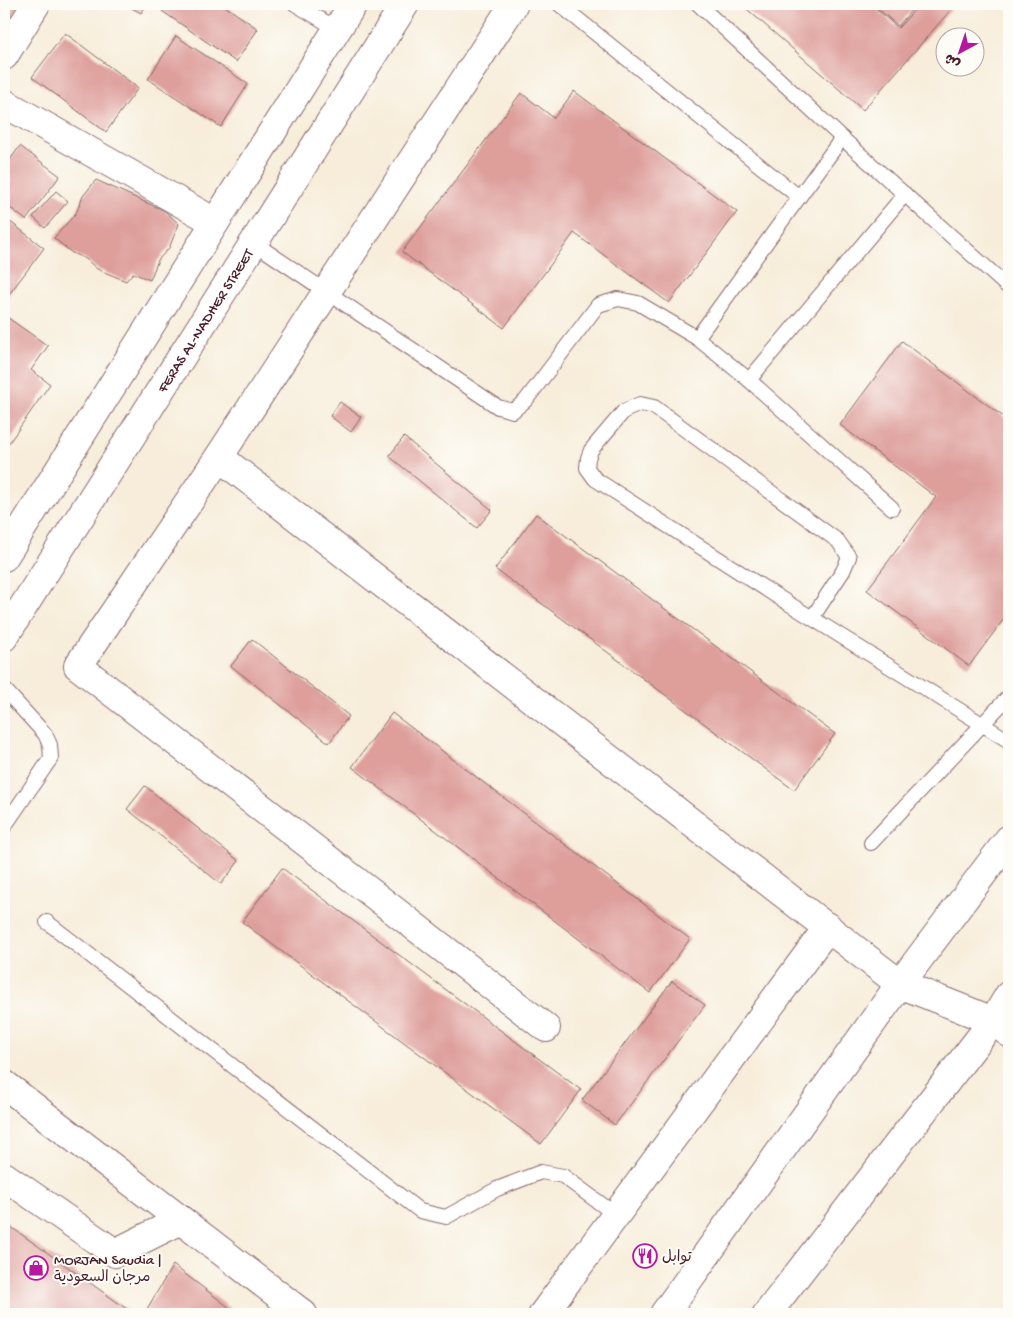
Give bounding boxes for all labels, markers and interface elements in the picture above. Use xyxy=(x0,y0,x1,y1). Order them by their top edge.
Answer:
north arrow xyxy=(936,28,986,78)
text: ش xyxy=(942,49,965,72)
street label: FERAS AL-NADHER STREET xyxy=(154,245,259,397)
restaurant icon: توابل xyxy=(632,1243,658,1269)
place label: توابل xyxy=(662,1249,692,1267)
place label: MORJAN Saudia | مرجان السعودية xyxy=(54,1252,161,1287)
shop icon: MORJAN Saudia | مرجان السعودية xyxy=(23,1255,49,1281)

